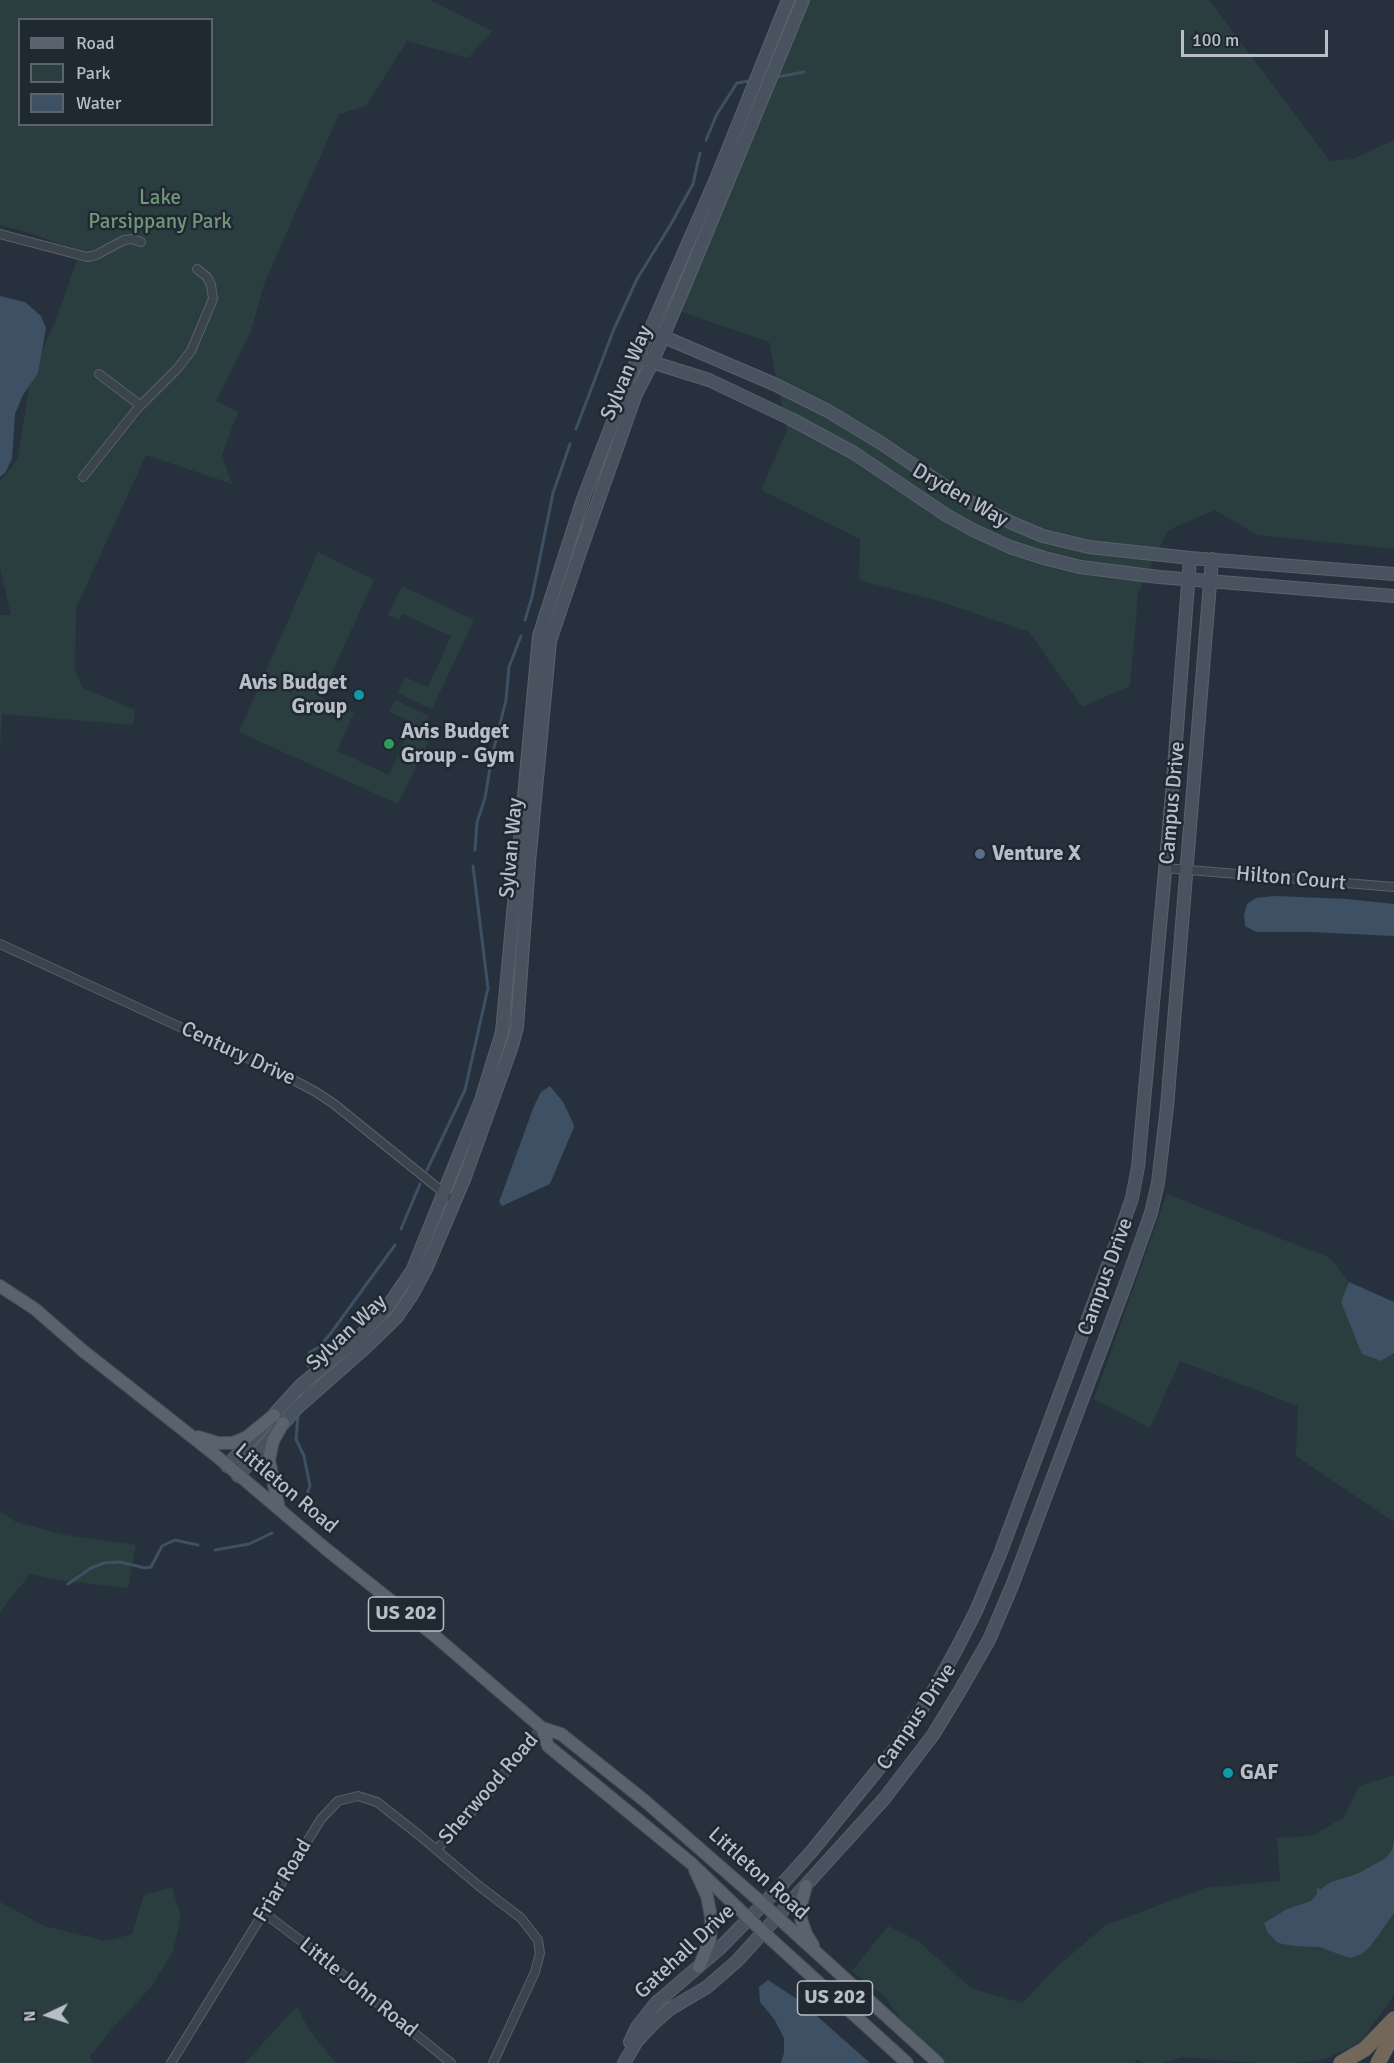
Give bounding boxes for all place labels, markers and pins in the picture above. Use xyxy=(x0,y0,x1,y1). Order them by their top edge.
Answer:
place label: Avis Budget Group xyxy=(239,670,347,720)
marker: Avis Budget Group xyxy=(352,688,366,702)
place label: Avis Budget Group - Gym xyxy=(401,719,515,769)
marker: Avis Budget Group - Gym xyxy=(382,737,396,751)
place label: Venture X xyxy=(992,841,1081,867)
marker: Venture X xyxy=(973,847,987,861)
place label: GAF xyxy=(1240,1760,1278,1786)
marker: GAF xyxy=(1221,1766,1235,1780)

